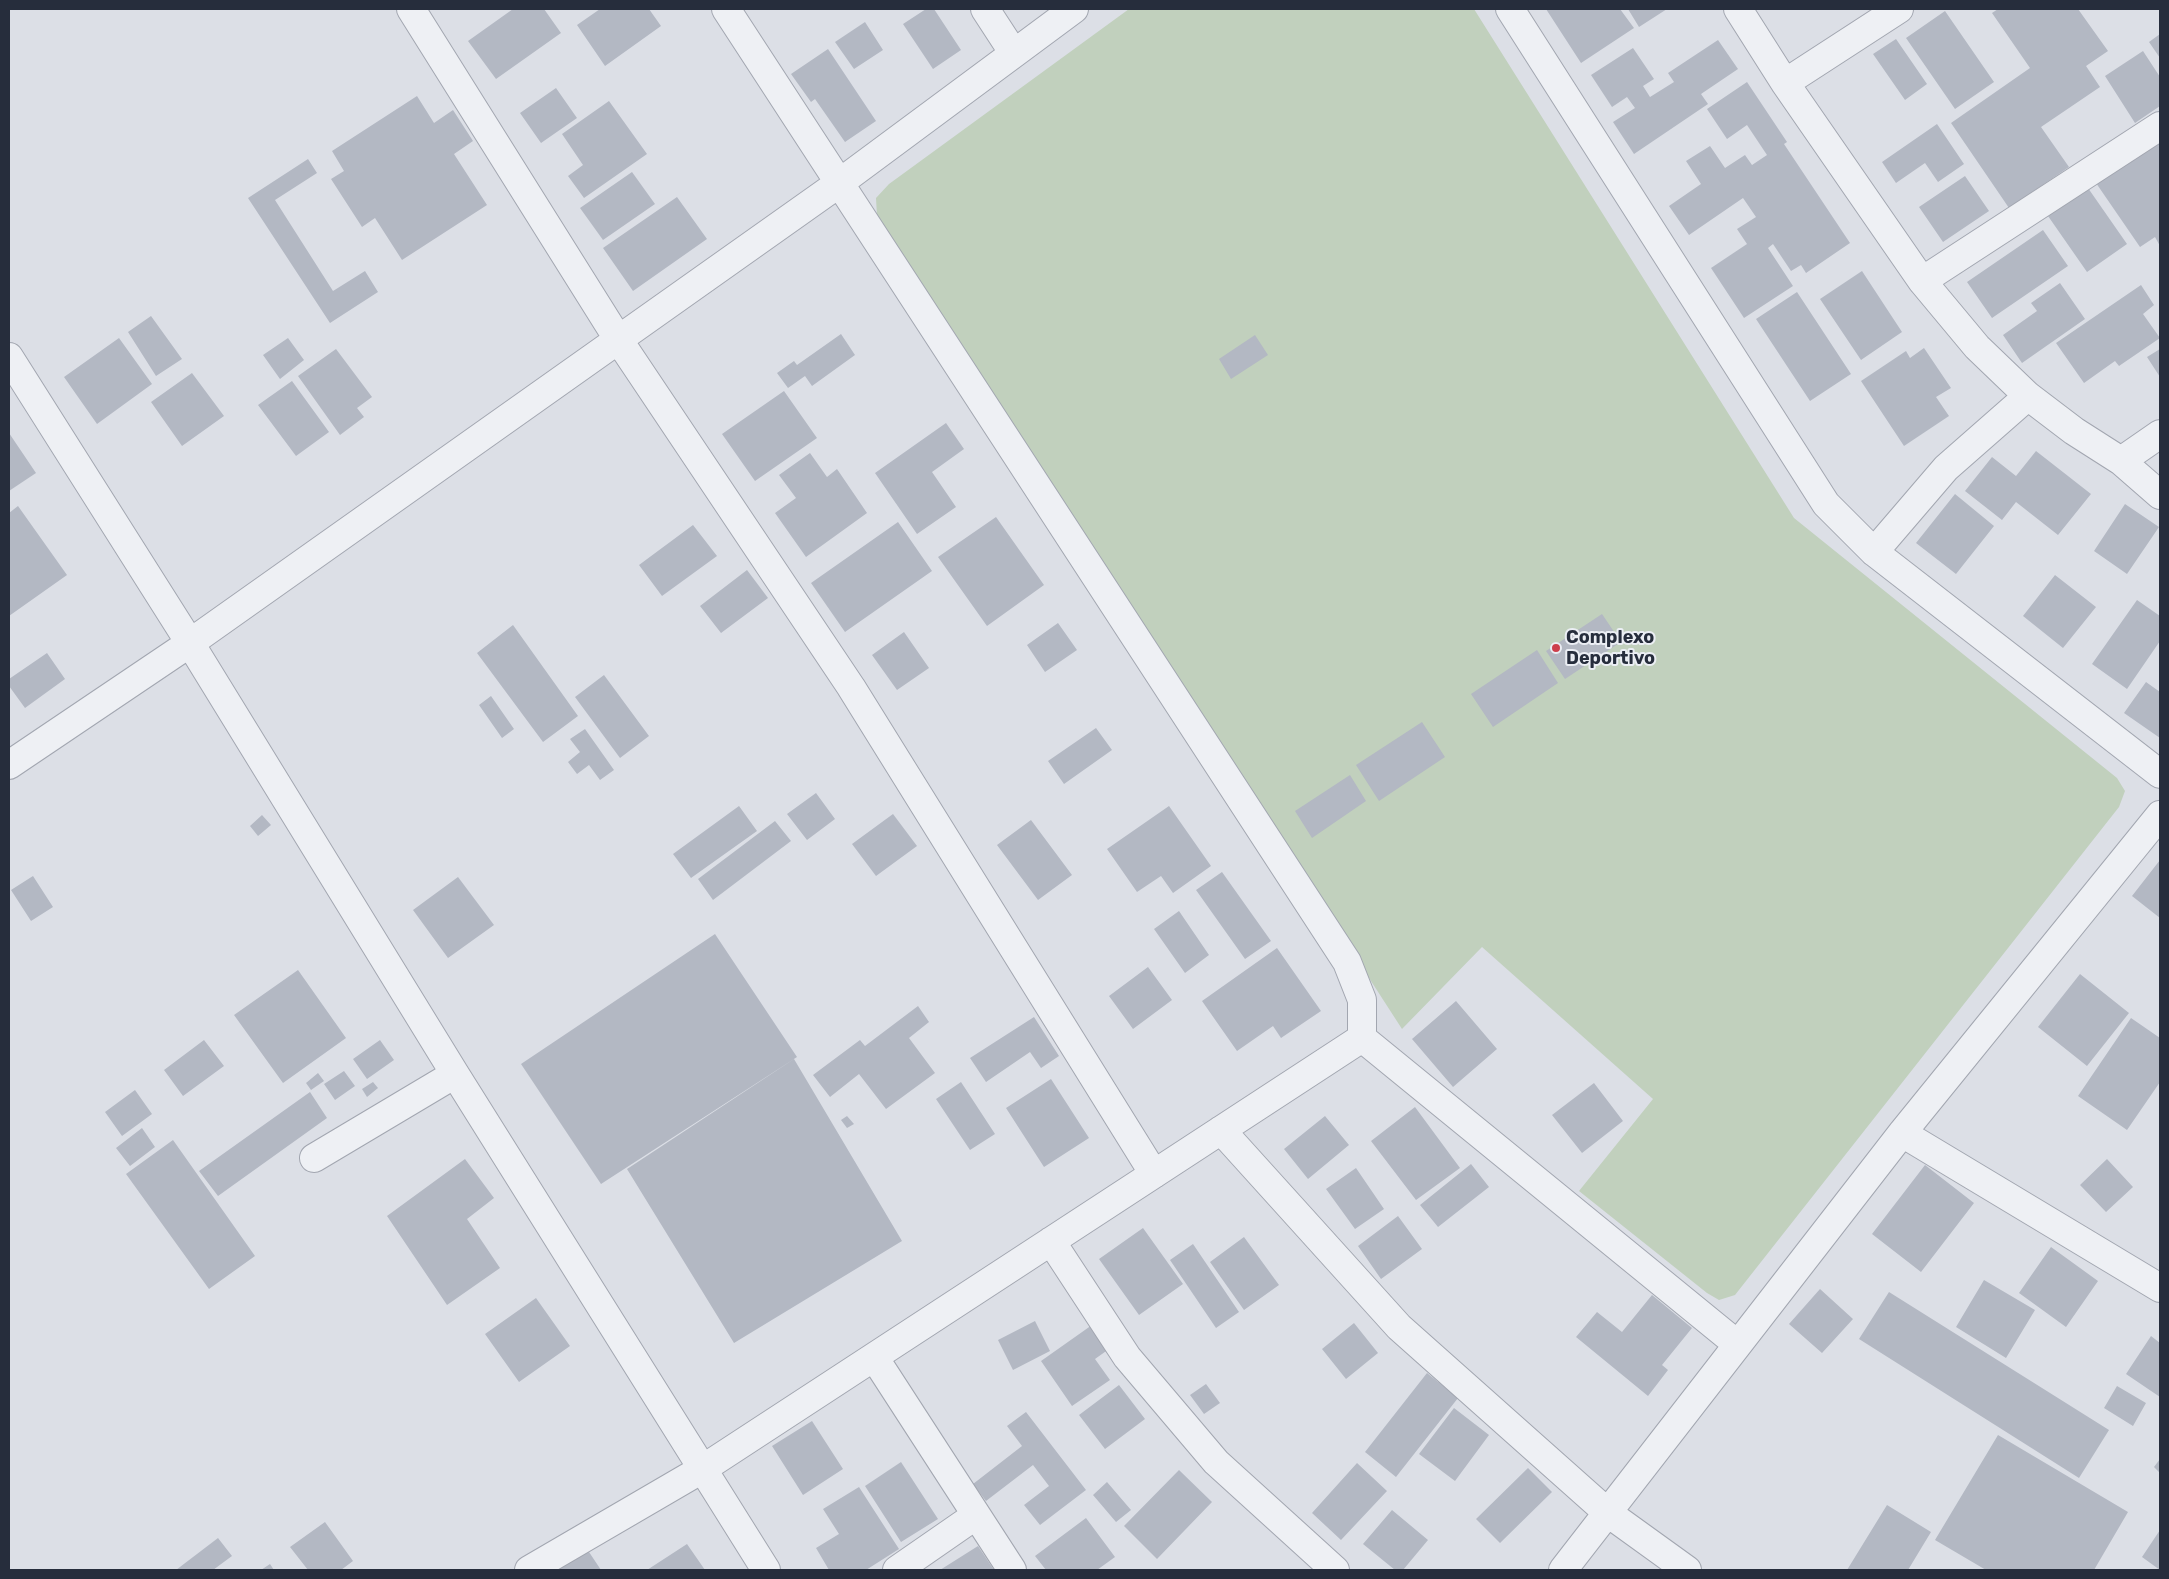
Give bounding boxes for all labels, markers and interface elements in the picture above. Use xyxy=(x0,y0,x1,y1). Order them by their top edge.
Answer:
place label: Complexo Deportivo xyxy=(1566,627,1655,670)
marker: Complexo Deportivo xyxy=(1550,642,1562,654)

